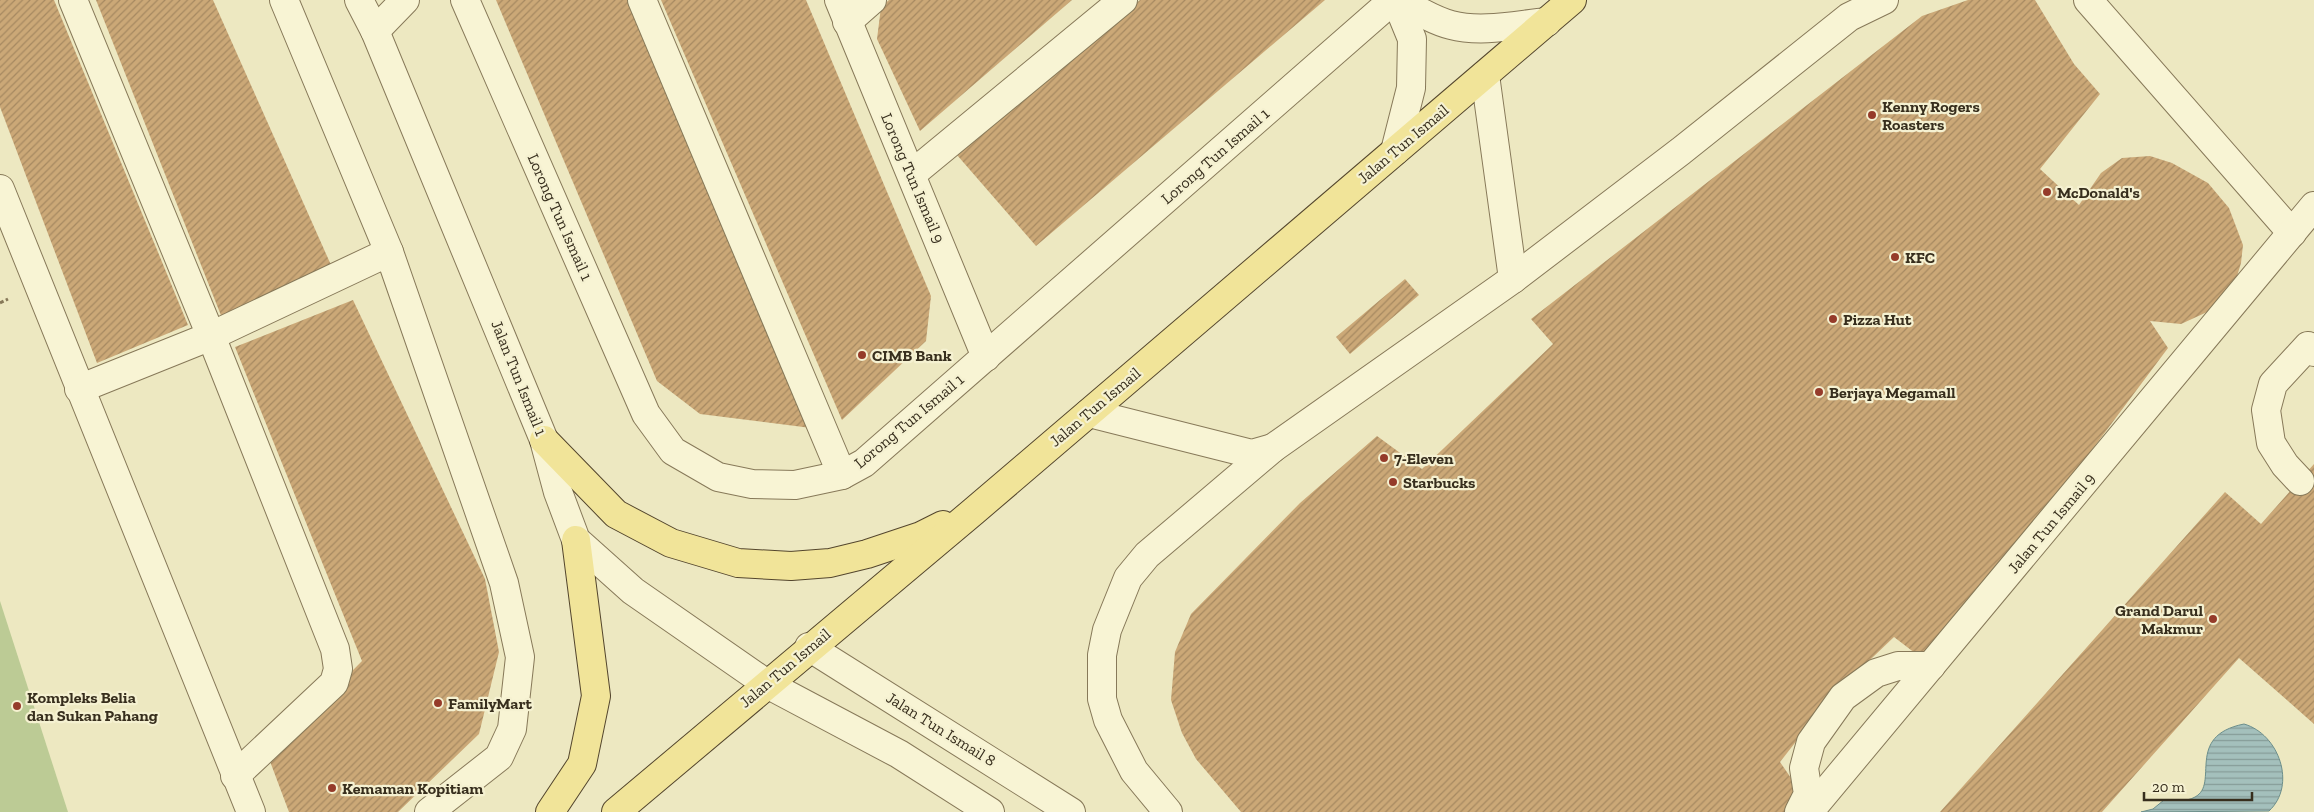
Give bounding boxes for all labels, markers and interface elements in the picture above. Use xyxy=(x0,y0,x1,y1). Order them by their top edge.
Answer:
place label: Kenny Rogers Roasters xyxy=(1882,97,1980,134)
street label: Jalan Tun Ismail xyxy=(1354,100,1452,188)
street label: Lorong Tun Ismail 1 xyxy=(1157,104,1273,208)
marker: Kenny Rogers Roasters xyxy=(1866,109,1878,121)
street label: Lorong Tun Ismail 9 xyxy=(877,110,949,246)
street label: Lorong Tun Ismail 1 xyxy=(523,151,597,283)
place label: McDonald's xyxy=(2057,183,2140,202)
marker: McDonald's xyxy=(2041,186,2053,198)
place label: KFC xyxy=(1905,248,1935,267)
marker: KFC xyxy=(1889,251,1901,263)
place label: Pizza Hut xyxy=(1843,310,1912,329)
marker: Pizza Hut xyxy=(1827,313,1839,325)
street label: Jalan Tun Ismail 1 xyxy=(487,317,551,439)
place label: CIMB Bank xyxy=(872,346,952,365)
marker: CIMB Bank xyxy=(856,349,868,361)
street label: Jalan Tun Ismail xyxy=(1046,363,1144,451)
street label: Lorong Tun Ismail 1 xyxy=(850,370,968,472)
place label: Berjaya Megamall xyxy=(1829,383,1956,402)
marker: Berjaya Megamall xyxy=(1813,386,1825,398)
place label: 7-Eleven xyxy=(1394,449,1454,468)
marker: 7-Eleven xyxy=(1378,452,1390,464)
street label: Jalan Tun Ismail 9 xyxy=(2003,469,2099,577)
place label: Starbucks xyxy=(1403,473,1475,492)
marker: Starbucks xyxy=(1387,476,1399,488)
place label: Grand Darul Makmur xyxy=(2115,601,2203,638)
marker: Grand Darul Makmur xyxy=(2207,613,2219,625)
street label: Jalan Tun Ismail xyxy=(736,624,834,712)
place label: Kompleks Belia dan Sukan Pahang xyxy=(27,688,158,725)
street label: Jalan Tun Ismail 8 xyxy=(883,688,999,770)
place label: FamilyMart xyxy=(448,694,532,713)
marker: FamilyMart xyxy=(432,697,444,709)
marker: Kompleks Belia dan Sukan Pahang xyxy=(11,700,23,712)
scale bar xyxy=(2144,770,2252,802)
text: 20 m xyxy=(2152,778,2185,796)
place label: Kemaman Kopitiam xyxy=(342,779,483,798)
marker: Kemaman Kopitiam xyxy=(326,782,338,794)

